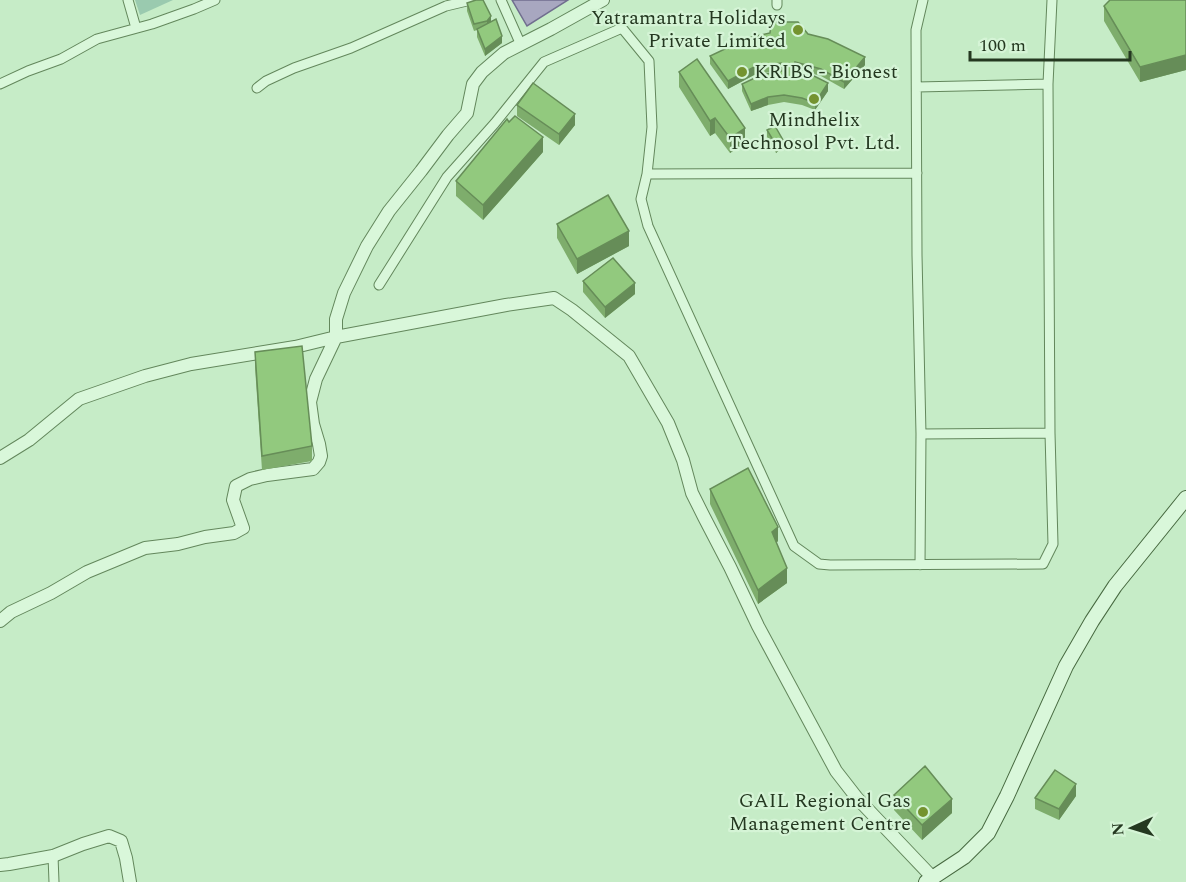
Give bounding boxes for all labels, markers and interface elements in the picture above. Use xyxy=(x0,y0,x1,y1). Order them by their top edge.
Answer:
place label: Yatramantra Holidays Private Limited xyxy=(591,3,786,56)
marker: Yatramantra Holidays Private Limited xyxy=(791,23,805,37)
scale bar xyxy=(970,24,1130,62)
text: 100 m xyxy=(979,32,1026,59)
place label: KRIBS - Bionest xyxy=(754,57,898,87)
marker: KRIBS - Bionest xyxy=(735,65,749,79)
marker: Mindhelix Technosol Pvt. Ltd. xyxy=(807,92,821,106)
place label: Mindhelix Technosol Pvt. Ltd. xyxy=(728,105,900,158)
place label: GAIL Regional Gas Management Centre xyxy=(729,786,911,839)
north arrow xyxy=(1102,798,1162,858)
marker: GAIL Regional Gas Management Centre xyxy=(916,805,930,819)
text: N xyxy=(1106,822,1130,836)

